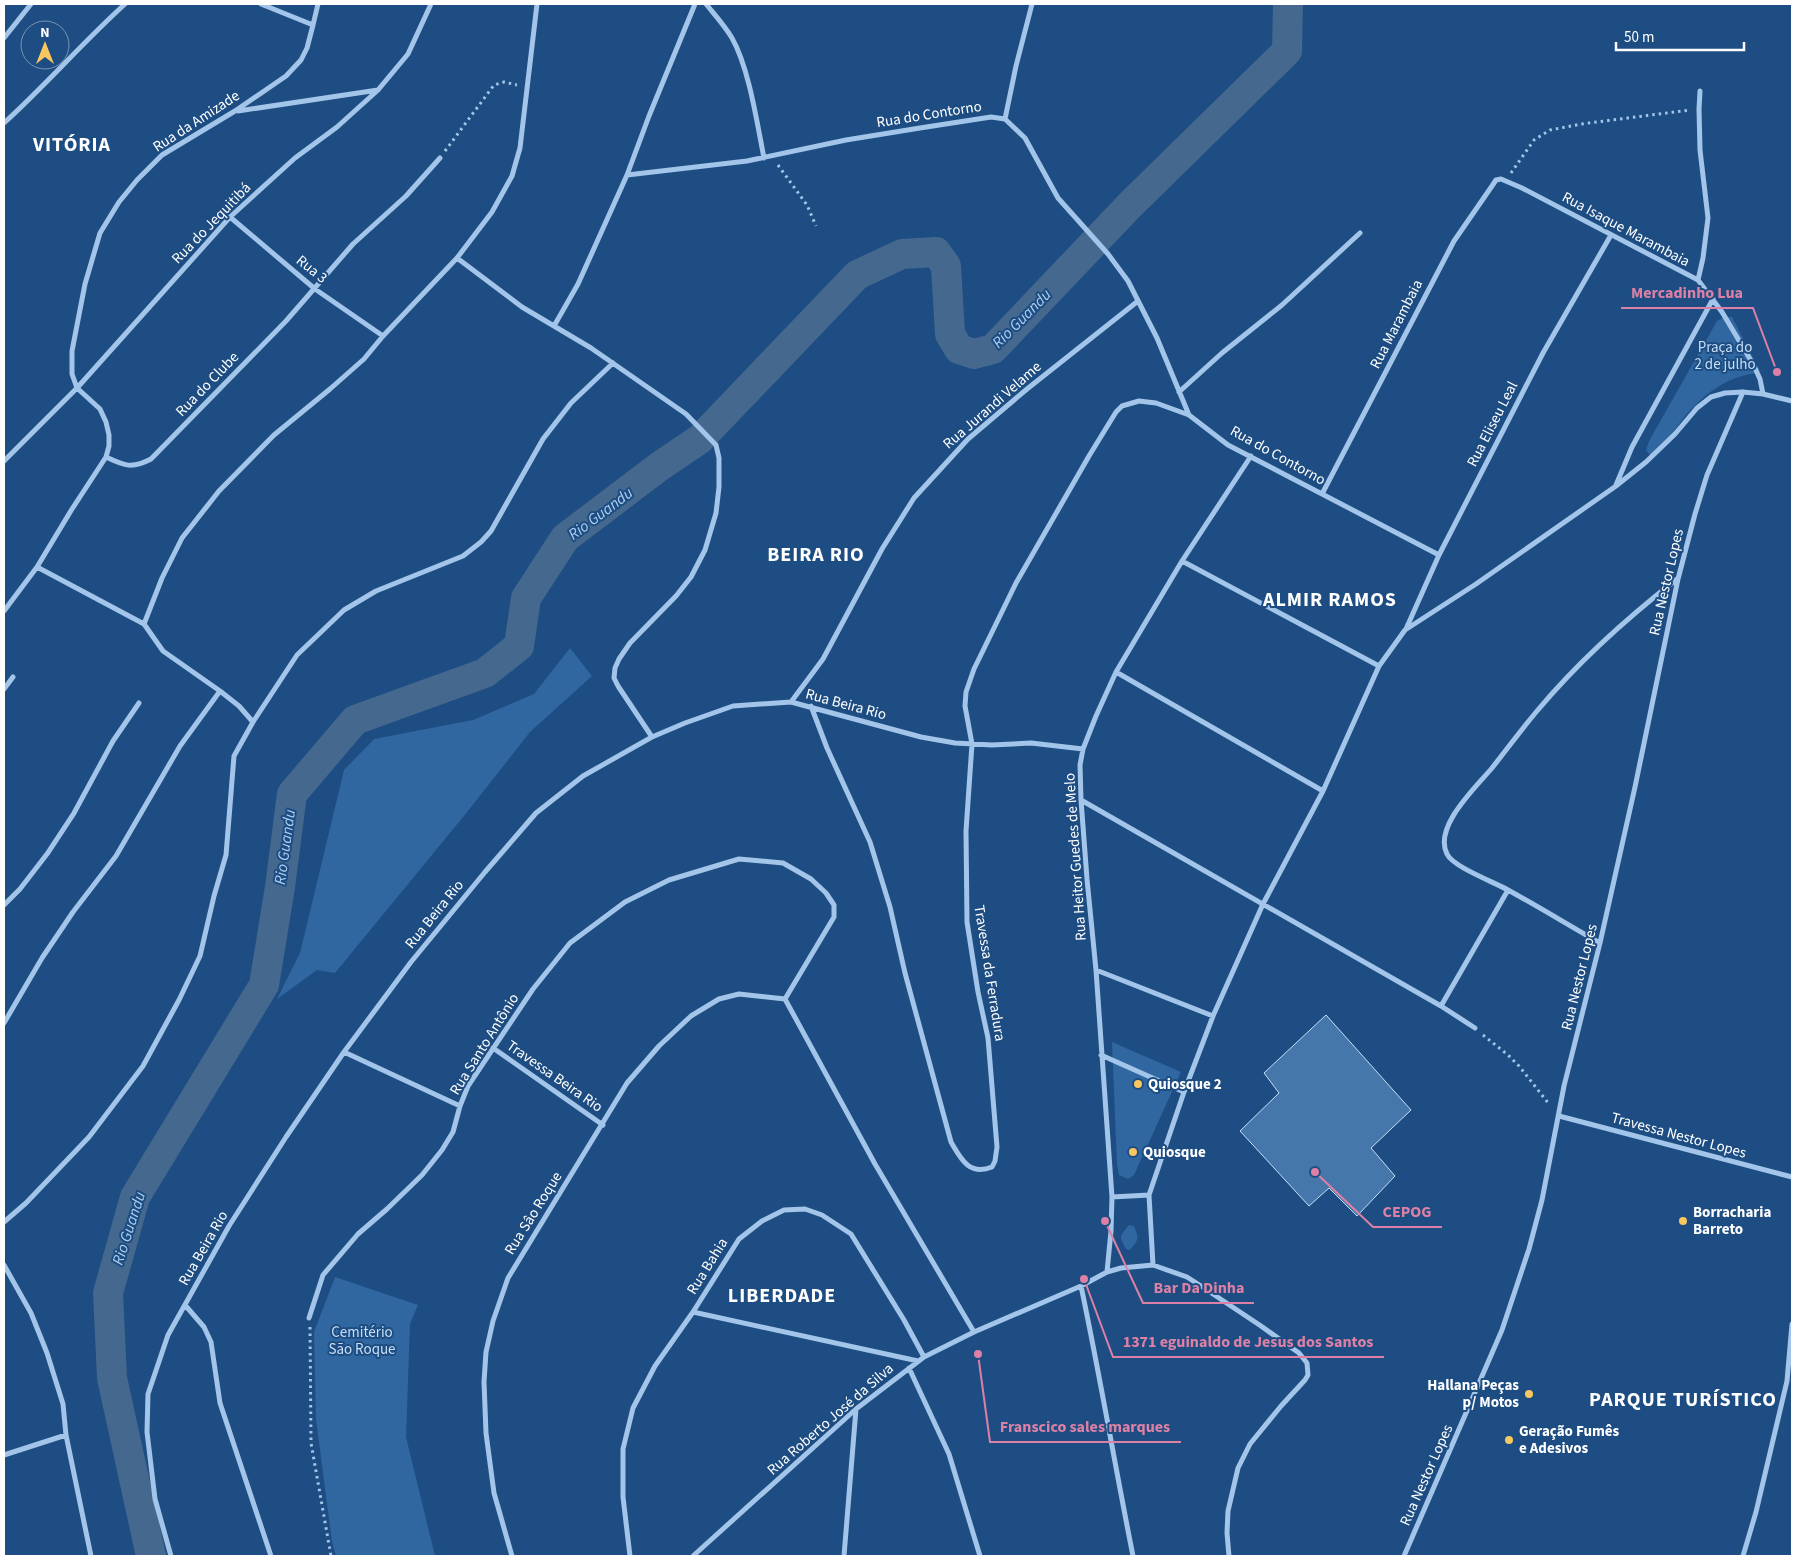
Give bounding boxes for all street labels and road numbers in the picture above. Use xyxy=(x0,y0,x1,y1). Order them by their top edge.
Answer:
street label: Rua da Amizade xyxy=(149,85,244,157)
street label: Rua do Contorno xyxy=(875,96,983,133)
street label: Rua do Jequitibá xyxy=(167,178,256,269)
street label: Rua Isaque Marambaia xyxy=(1558,187,1693,272)
street label: Rua 3 xyxy=(292,250,332,288)
street label: Rua Marambaia xyxy=(1365,276,1428,372)
street label: Rua do Clube xyxy=(171,347,244,421)
street label: Rua Jurandi Velame xyxy=(938,357,1046,454)
street label: Rua Eliseu Leal xyxy=(1462,378,1523,471)
street label: Rua do Contorno xyxy=(1226,421,1329,490)
street label: Rua Nestor Lopes xyxy=(1644,527,1689,638)
street label: Rua Beira Rio xyxy=(803,684,889,725)
street label: Rua Heitor Guedes de Melo xyxy=(1059,772,1092,942)
street label: Rua Beira Rio xyxy=(400,875,469,953)
street label: Travessa da Ferradura xyxy=(968,904,1011,1043)
street label: Rua Nestor Lopes xyxy=(1556,922,1603,1032)
street label: Rua Santo Antônio xyxy=(445,989,524,1099)
street label: Travessa Beira Rio xyxy=(502,1035,607,1117)
street label: Travessa Nestor Lopes xyxy=(1609,1107,1749,1164)
street label: Rua Sâo Roque xyxy=(500,1168,567,1259)
street label: Rua Beira Rio xyxy=(174,1207,233,1289)
street label: Rua Bahia xyxy=(682,1234,733,1299)
street label: Rua Roberto José da Silva xyxy=(763,1359,898,1480)
street label: Rua Nestor Lopes xyxy=(1395,1421,1458,1529)

